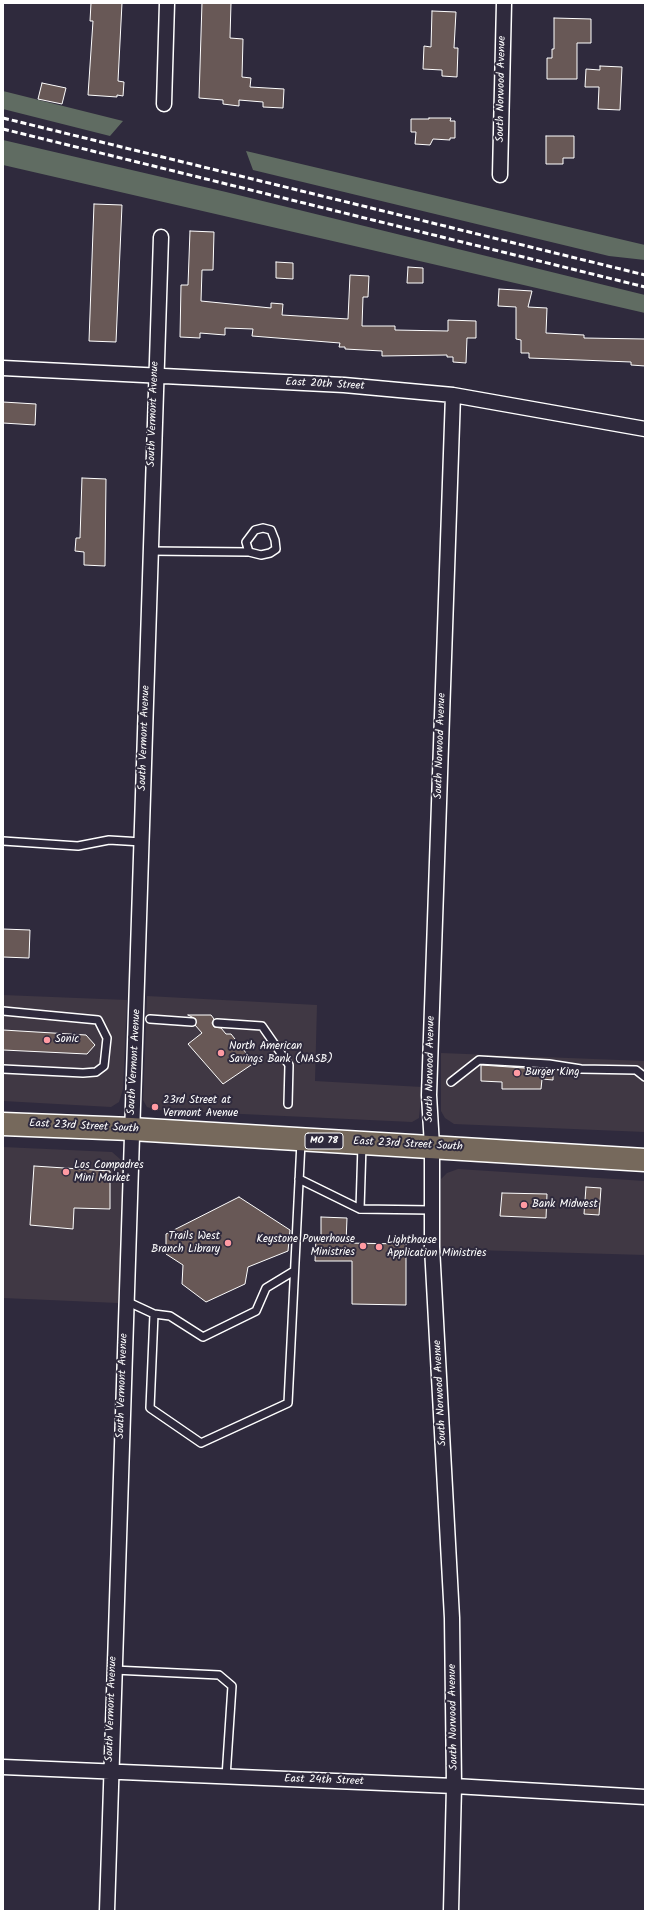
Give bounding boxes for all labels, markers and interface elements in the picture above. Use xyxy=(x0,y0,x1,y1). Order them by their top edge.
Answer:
street label: South Norwood Avenue xyxy=(494,36,510,142)
street label: South Vermont Avenue xyxy=(146,361,162,467)
street label: East 20th Street xyxy=(285,376,365,394)
street label: South Vermont Avenue xyxy=(137,685,153,791)
street label: South Norwood Avenue xyxy=(433,693,449,799)
street label: South Vermont Avenue xyxy=(126,1009,144,1115)
street label: South Norwood Avenue xyxy=(423,1016,439,1122)
place label: Sonic xyxy=(55,1033,79,1047)
marker: Sonic xyxy=(42,1035,52,1045)
place label: North American Savings Bank (NASB) xyxy=(229,1040,333,1066)
marker: North American Savings Bank (NASB) xyxy=(216,1048,226,1058)
place label: Burger King xyxy=(525,1066,579,1080)
marker: Burger King xyxy=(512,1068,522,1078)
place label: 23rd Street at Vermont Avenue xyxy=(163,1094,238,1120)
marker: 23rd Street at Vermont Avenue xyxy=(150,1102,160,1112)
street label: East 23rd Street South xyxy=(29,1118,139,1136)
road number: MO 78 xyxy=(305,1133,343,1149)
street label: East 23rd Street South xyxy=(353,1136,463,1154)
place label: Los Compadres Mini Market xyxy=(74,1159,144,1185)
marker: Los Compadres Mini Market xyxy=(61,1167,71,1177)
place label: Bank Midwest xyxy=(532,1198,598,1212)
marker: Bank Midwest xyxy=(519,1200,529,1210)
place label: Trails West Branch Library xyxy=(151,1230,220,1256)
place label: Keystone Powerhouse Ministries xyxy=(256,1233,355,1259)
place label: Lighthouse Application Ministries xyxy=(387,1234,486,1260)
marker: Trails West Branch Library xyxy=(223,1238,233,1248)
marker: Keystone Powerhouse Ministries xyxy=(358,1241,368,1251)
marker: Lighthouse Application Ministries xyxy=(374,1242,384,1252)
street label: South Vermont Avenue xyxy=(115,1333,131,1439)
street label: South Norwood Avenue xyxy=(432,1340,450,1446)
street label: South Vermont Avenue xyxy=(104,1656,120,1762)
street label: South Norwood Avenue xyxy=(446,1664,462,1770)
street label: East 24th Street xyxy=(284,1773,364,1789)

